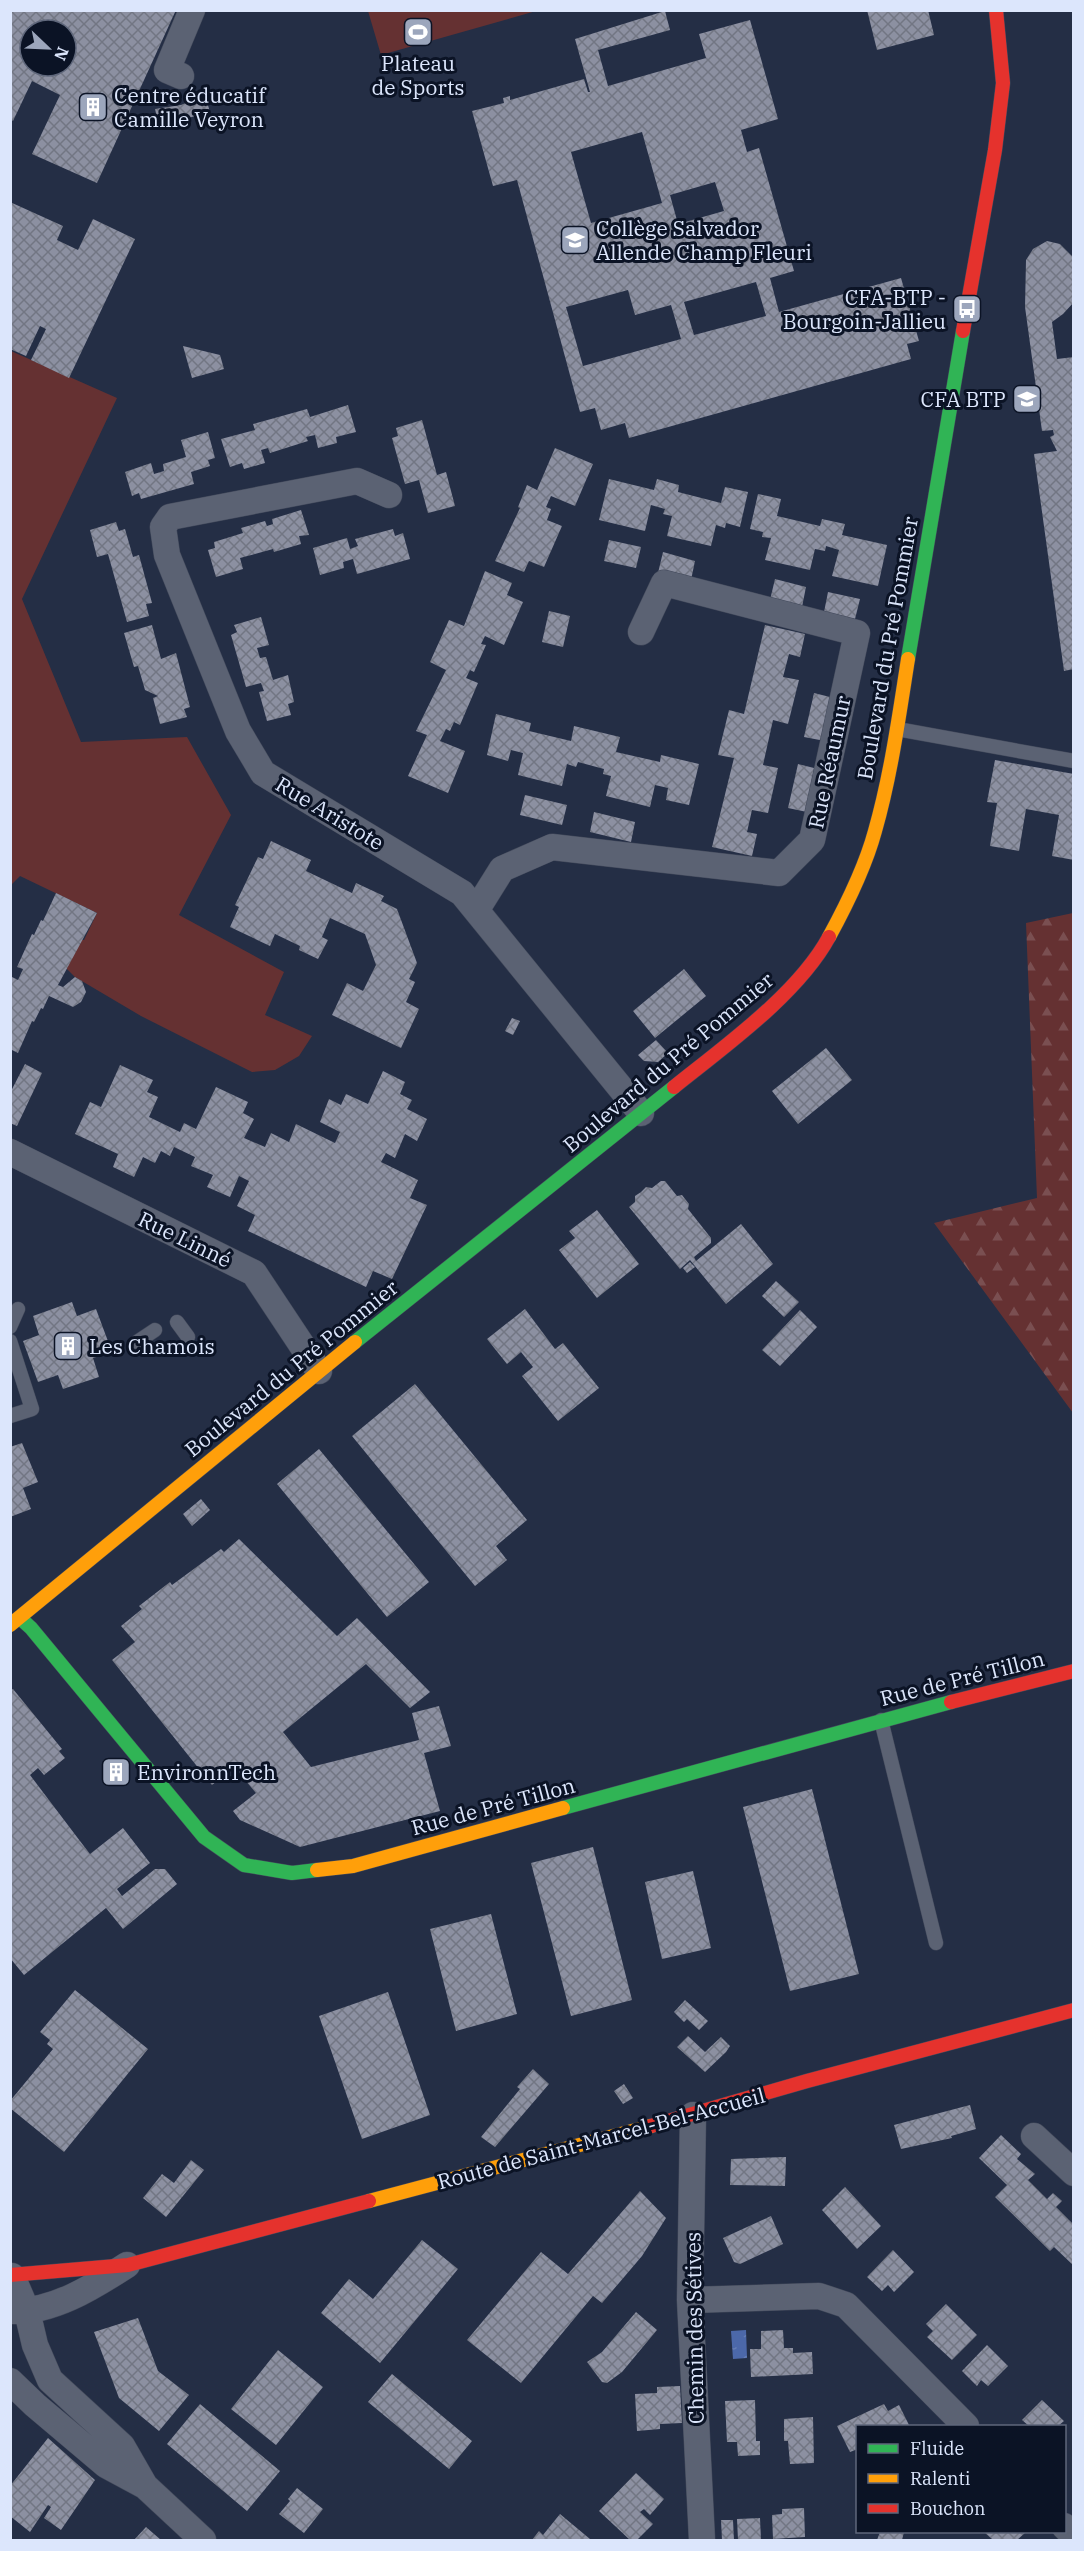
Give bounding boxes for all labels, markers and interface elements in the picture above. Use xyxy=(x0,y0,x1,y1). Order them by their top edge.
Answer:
sports icon: Plateau de Sports xyxy=(402,16,434,48)
north arrow xyxy=(18,18,78,78)
text: N xyxy=(50,44,73,64)
place label: Plateau de Sports xyxy=(371,49,465,101)
place label: Centre éducatif Camille Veyron xyxy=(114,81,267,133)
building icon: Centre éducatif Camille Veyron xyxy=(77,91,109,123)
place label: Collège Salvador Allende Champ Fleuri xyxy=(596,214,812,266)
school or university icon: Collège Salvador Allende Champ Fleuri xyxy=(559,224,591,256)
place label: CFA-BTP - Bourgoin-Jallieu xyxy=(783,283,946,335)
bus stop icon: CFA-BTP - Bourgoin-Jallieu xyxy=(951,293,983,325)
school or university icon: CFA BTP xyxy=(1011,383,1043,415)
place label: CFA BTP xyxy=(921,385,1006,413)
street label: Boulevard du Pré Pommier xyxy=(850,514,924,782)
street label: Rue Réaumur xyxy=(801,692,857,831)
street label: Rue Aristote xyxy=(271,770,389,856)
street label: Boulevard du Pré Pommier xyxy=(557,965,780,1158)
street label: Rue Linné xyxy=(134,1204,236,1274)
street label: Boulevard du Pré Pommier xyxy=(179,1273,404,1463)
building icon: Les Chamois xyxy=(52,1330,84,1362)
place label: Les Chamois xyxy=(89,1332,215,1360)
street label: Rue de Pré Tillon xyxy=(877,1644,1047,1712)
building icon: EnvironnTech xyxy=(100,1756,132,1788)
place label: EnvironnTech xyxy=(137,1758,276,1786)
street label: Rue de Pré Tillon xyxy=(408,1771,578,1841)
street label: Route de Saint-Marcel-Bel-Accueil xyxy=(434,2081,768,2195)
street label: Chemin des Sétives xyxy=(678,2232,710,2424)
legend xyxy=(856,2425,1066,2533)
text: Fluide xyxy=(910,2437,964,2460)
text: Ralenti xyxy=(910,2467,971,2490)
text: Bouchon xyxy=(910,2497,986,2520)

